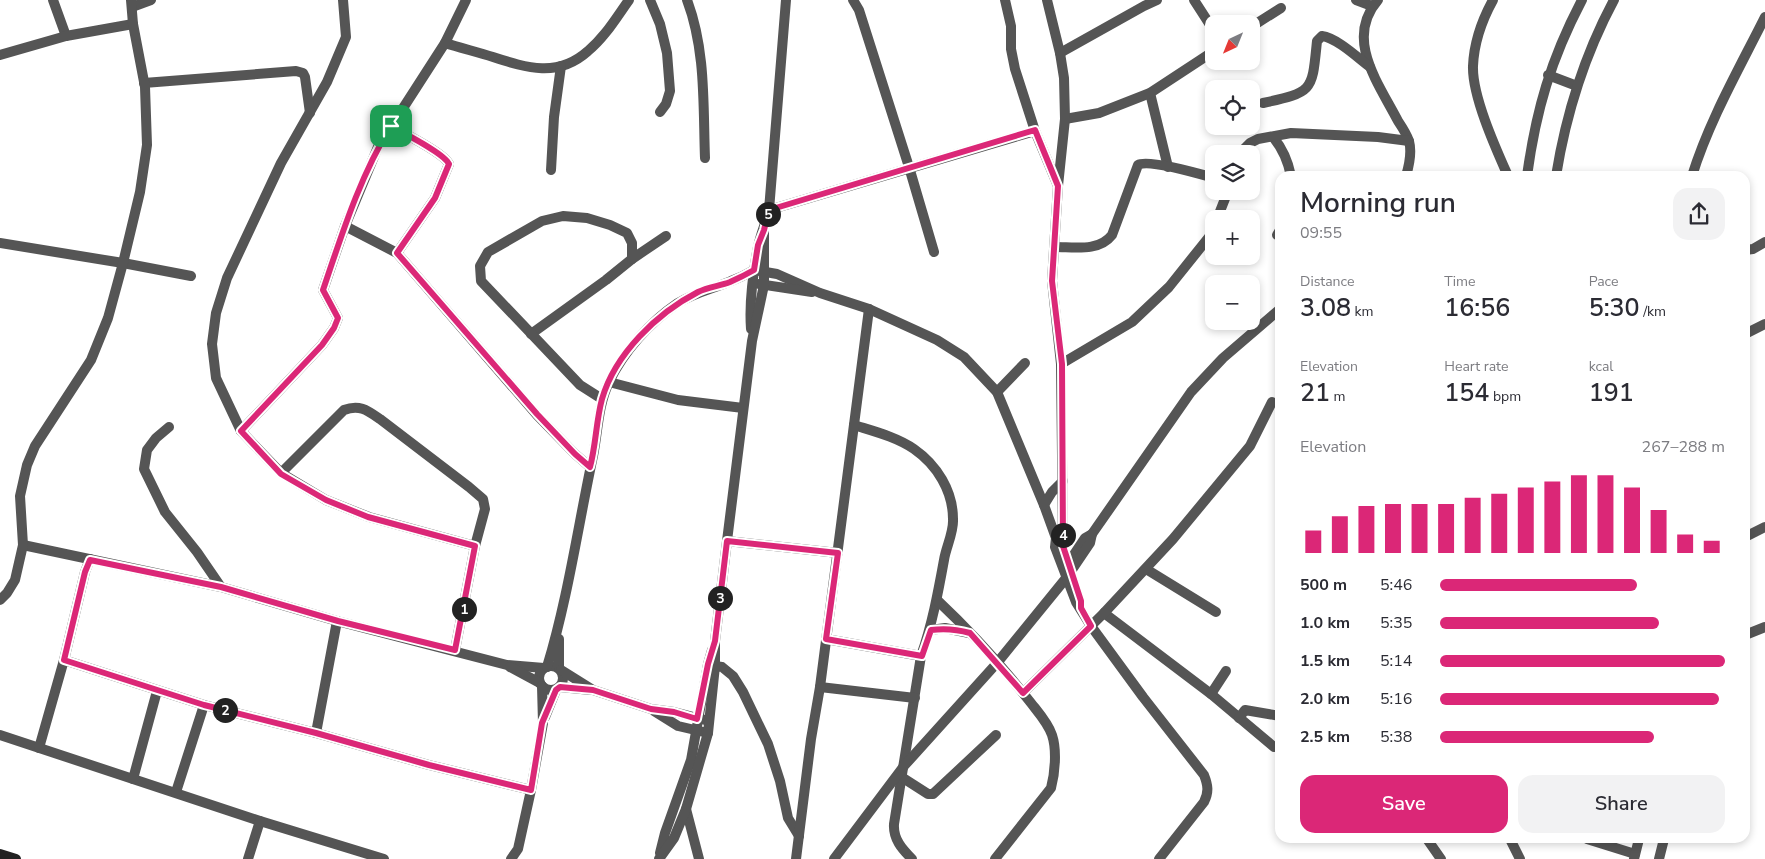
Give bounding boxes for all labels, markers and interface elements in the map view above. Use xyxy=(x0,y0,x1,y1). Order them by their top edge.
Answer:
north arrow xyxy=(1205,15,1260,70)
map controls xyxy=(1205,15,1260,330)
button: locate xyxy=(1205,80,1260,135)
pin xyxy=(370,105,412,147)
icon: arrive xyxy=(377,112,405,140)
button: layers xyxy=(1205,145,1260,200)
text: Morning run xyxy=(1300,184,1456,222)
button: share xyxy=(1673,188,1725,240)
pin: 5 xyxy=(756,202,780,226)
text: 5 xyxy=(764,205,773,224)
button: + xyxy=(1205,210,1260,265)
text: 09:55 xyxy=(1300,222,1342,244)
text: Distance xyxy=(1300,272,1354,291)
text: Time xyxy=(1444,272,1475,291)
text: Pace xyxy=(1589,272,1618,291)
button: − xyxy=(1205,275,1260,330)
text: 3.08 xyxy=(1300,291,1351,325)
text: 16:56 xyxy=(1444,291,1510,325)
text: 5:30 xyxy=(1589,291,1640,325)
text: km xyxy=(1351,302,1374,321)
text: /km xyxy=(1640,302,1666,321)
text: Elevation xyxy=(1300,357,1358,376)
text: Heart rate xyxy=(1444,357,1508,376)
text: kcal xyxy=(1589,357,1613,376)
text: 21 xyxy=(1300,376,1330,410)
text: 154 xyxy=(1444,376,1489,410)
text: 191 xyxy=(1589,376,1634,410)
text: m xyxy=(1330,387,1346,406)
text: bpm xyxy=(1489,387,1521,406)
text: Elevation xyxy=(1300,436,1366,458)
text: 267–288 m xyxy=(1642,436,1725,458)
pin: 4 xyxy=(1050,522,1076,548)
text: 4 xyxy=(1059,526,1068,545)
text: 500 m xyxy=(1300,574,1347,596)
text: 5:46 xyxy=(1380,574,1412,596)
pin: 3 xyxy=(708,586,732,610)
text: 3 xyxy=(716,589,725,608)
pin: 1 xyxy=(452,596,476,622)
text: 1 xyxy=(460,600,469,619)
text: 1.0 km xyxy=(1300,612,1350,634)
text: 5:35 xyxy=(1380,612,1412,634)
text: 1.5 km xyxy=(1300,650,1350,672)
text: 5:14 xyxy=(1380,650,1412,672)
text: 2.0 km xyxy=(1300,688,1350,710)
text: 5:16 xyxy=(1380,688,1412,710)
pin: 2 xyxy=(212,698,238,722)
text: 2 xyxy=(221,701,230,720)
text: 2.5 km xyxy=(1300,726,1350,748)
text: 5:38 xyxy=(1380,726,1412,748)
button: Save xyxy=(1300,775,1508,833)
button: Share xyxy=(1518,775,1725,833)

